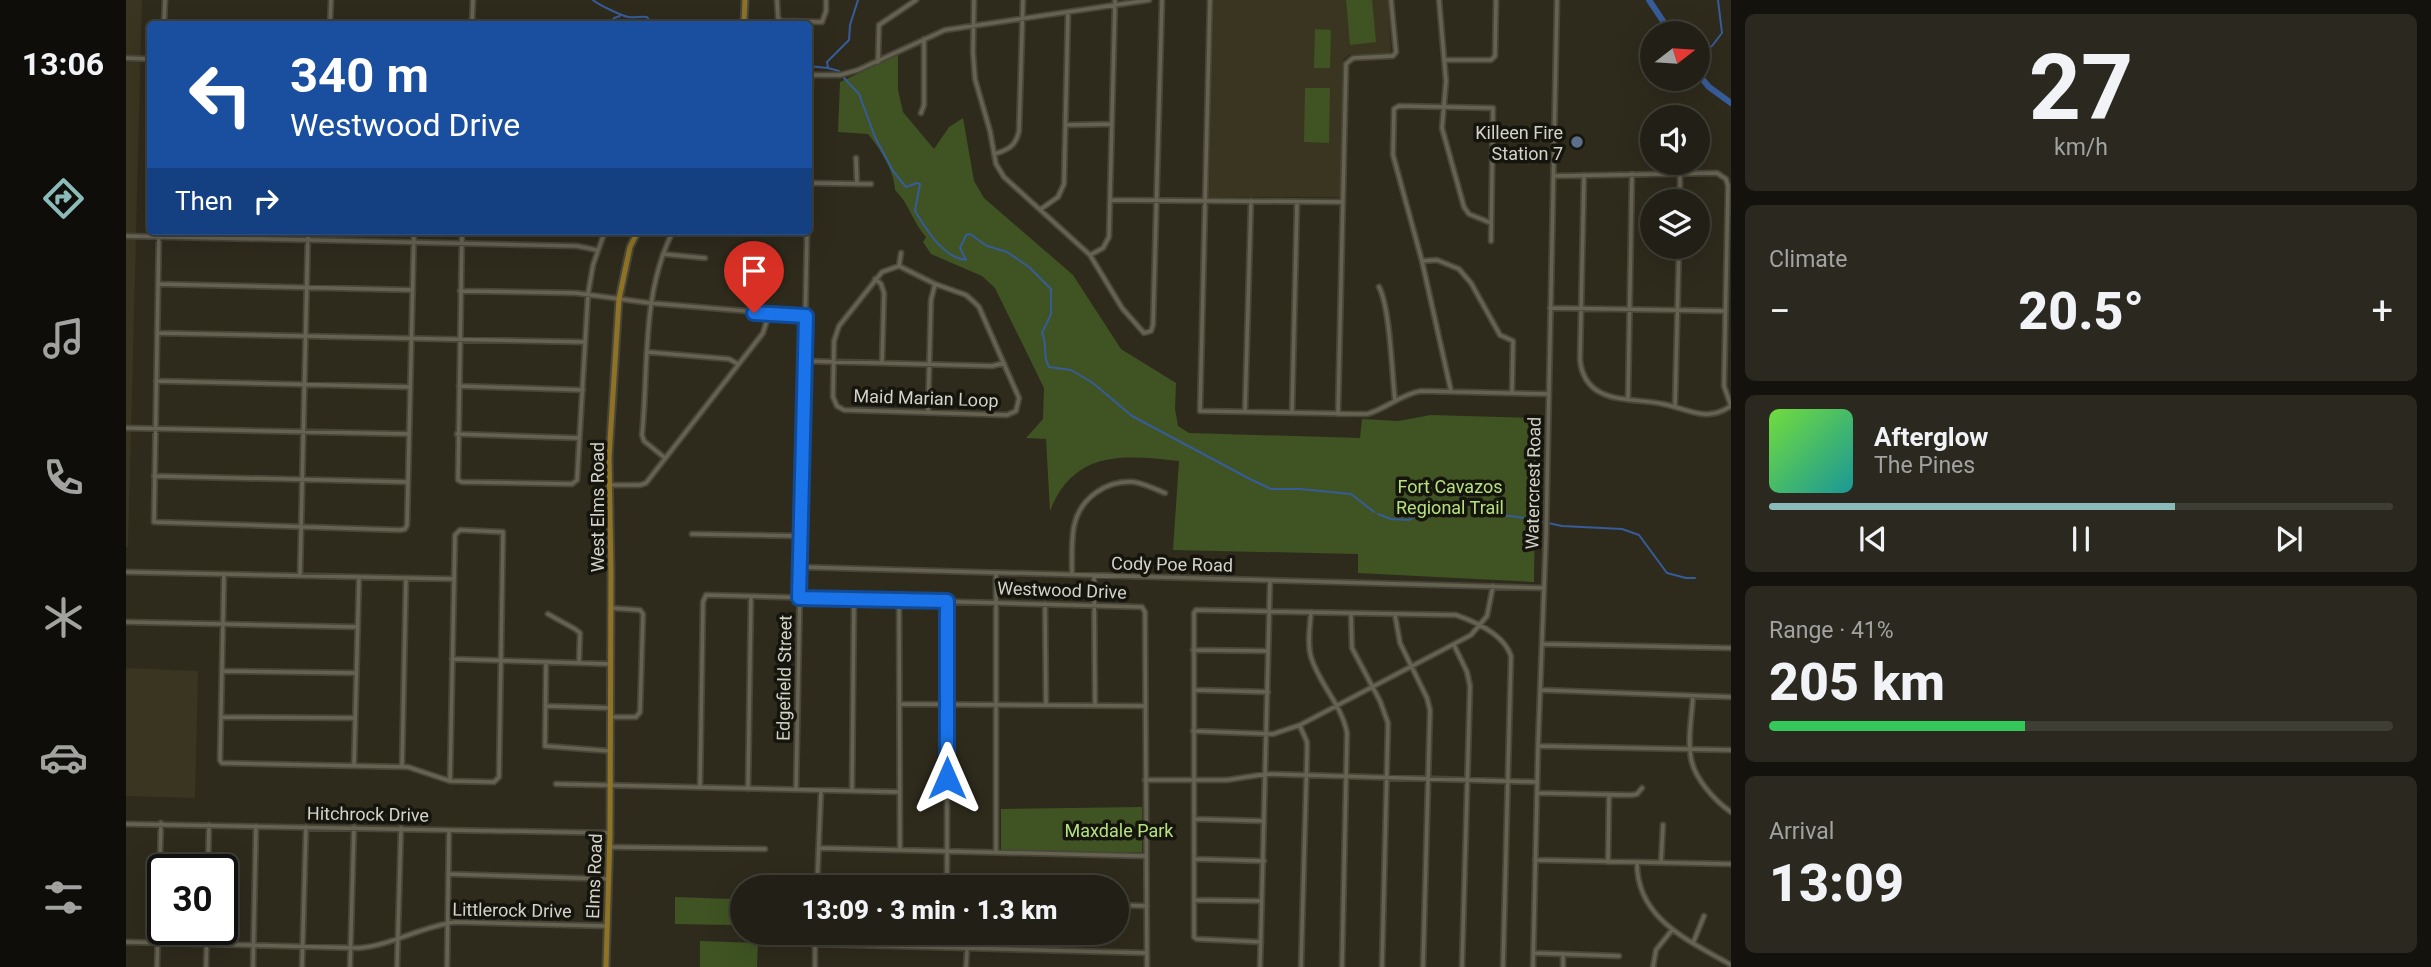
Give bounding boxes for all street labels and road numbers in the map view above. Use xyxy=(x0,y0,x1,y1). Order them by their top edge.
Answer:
street label: Maid Marian Loop xyxy=(853,385,999,411)
street label: Watercrest Road xyxy=(1521,416,1545,550)
street label: West Elms Road xyxy=(587,442,608,572)
street label: Cody Poe Road xyxy=(1111,552,1233,576)
street label: Westwood Drive xyxy=(997,577,1127,603)
street label: Edgefield Street xyxy=(772,615,796,741)
street label: Hitchrock Drive xyxy=(307,802,429,826)
street label: Elms Road xyxy=(582,833,606,919)
street label: Littlerock Drive xyxy=(452,898,572,922)

